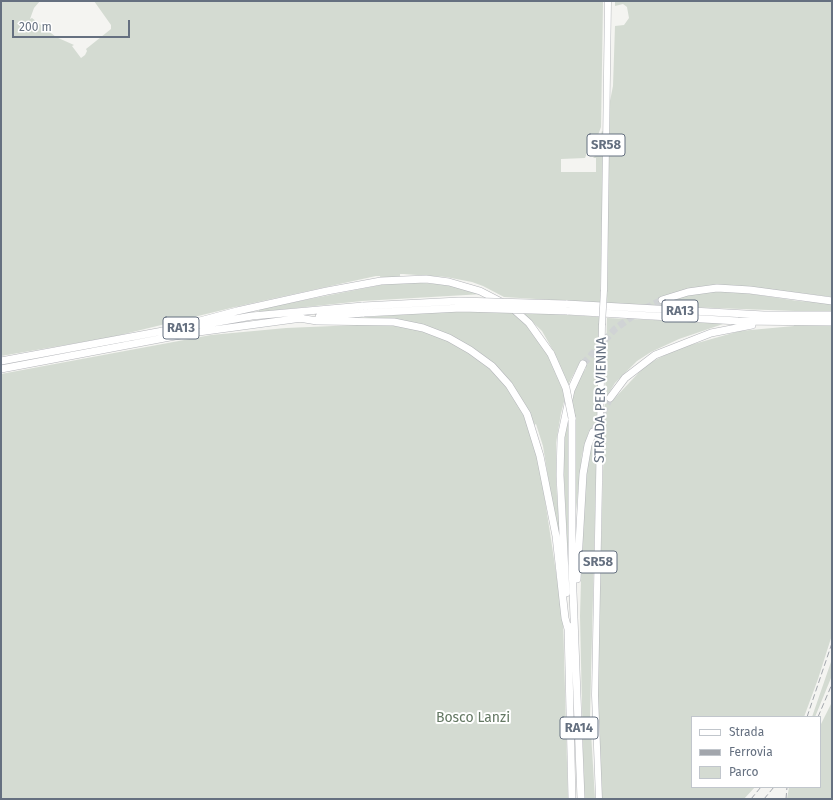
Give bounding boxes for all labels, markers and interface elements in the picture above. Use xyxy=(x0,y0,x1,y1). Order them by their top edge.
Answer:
scale bar xyxy=(14,12,132,38)
text: 200 m xyxy=(19,20,52,34)
road number: SR58 xyxy=(587,134,625,156)
road number: RA13 xyxy=(662,300,698,322)
road number: RA13 xyxy=(163,317,199,339)
street label: STRADA PER VIENNA xyxy=(592,337,610,463)
road number: SR58 xyxy=(579,551,617,573)
park label: Bosco Lanzi xyxy=(436,710,510,726)
legend xyxy=(691,716,821,788)
road number: RA14 xyxy=(560,717,598,739)
text: Strada xyxy=(729,725,764,739)
text: Ferrovia xyxy=(729,745,773,759)
text: Parco xyxy=(729,765,759,779)

